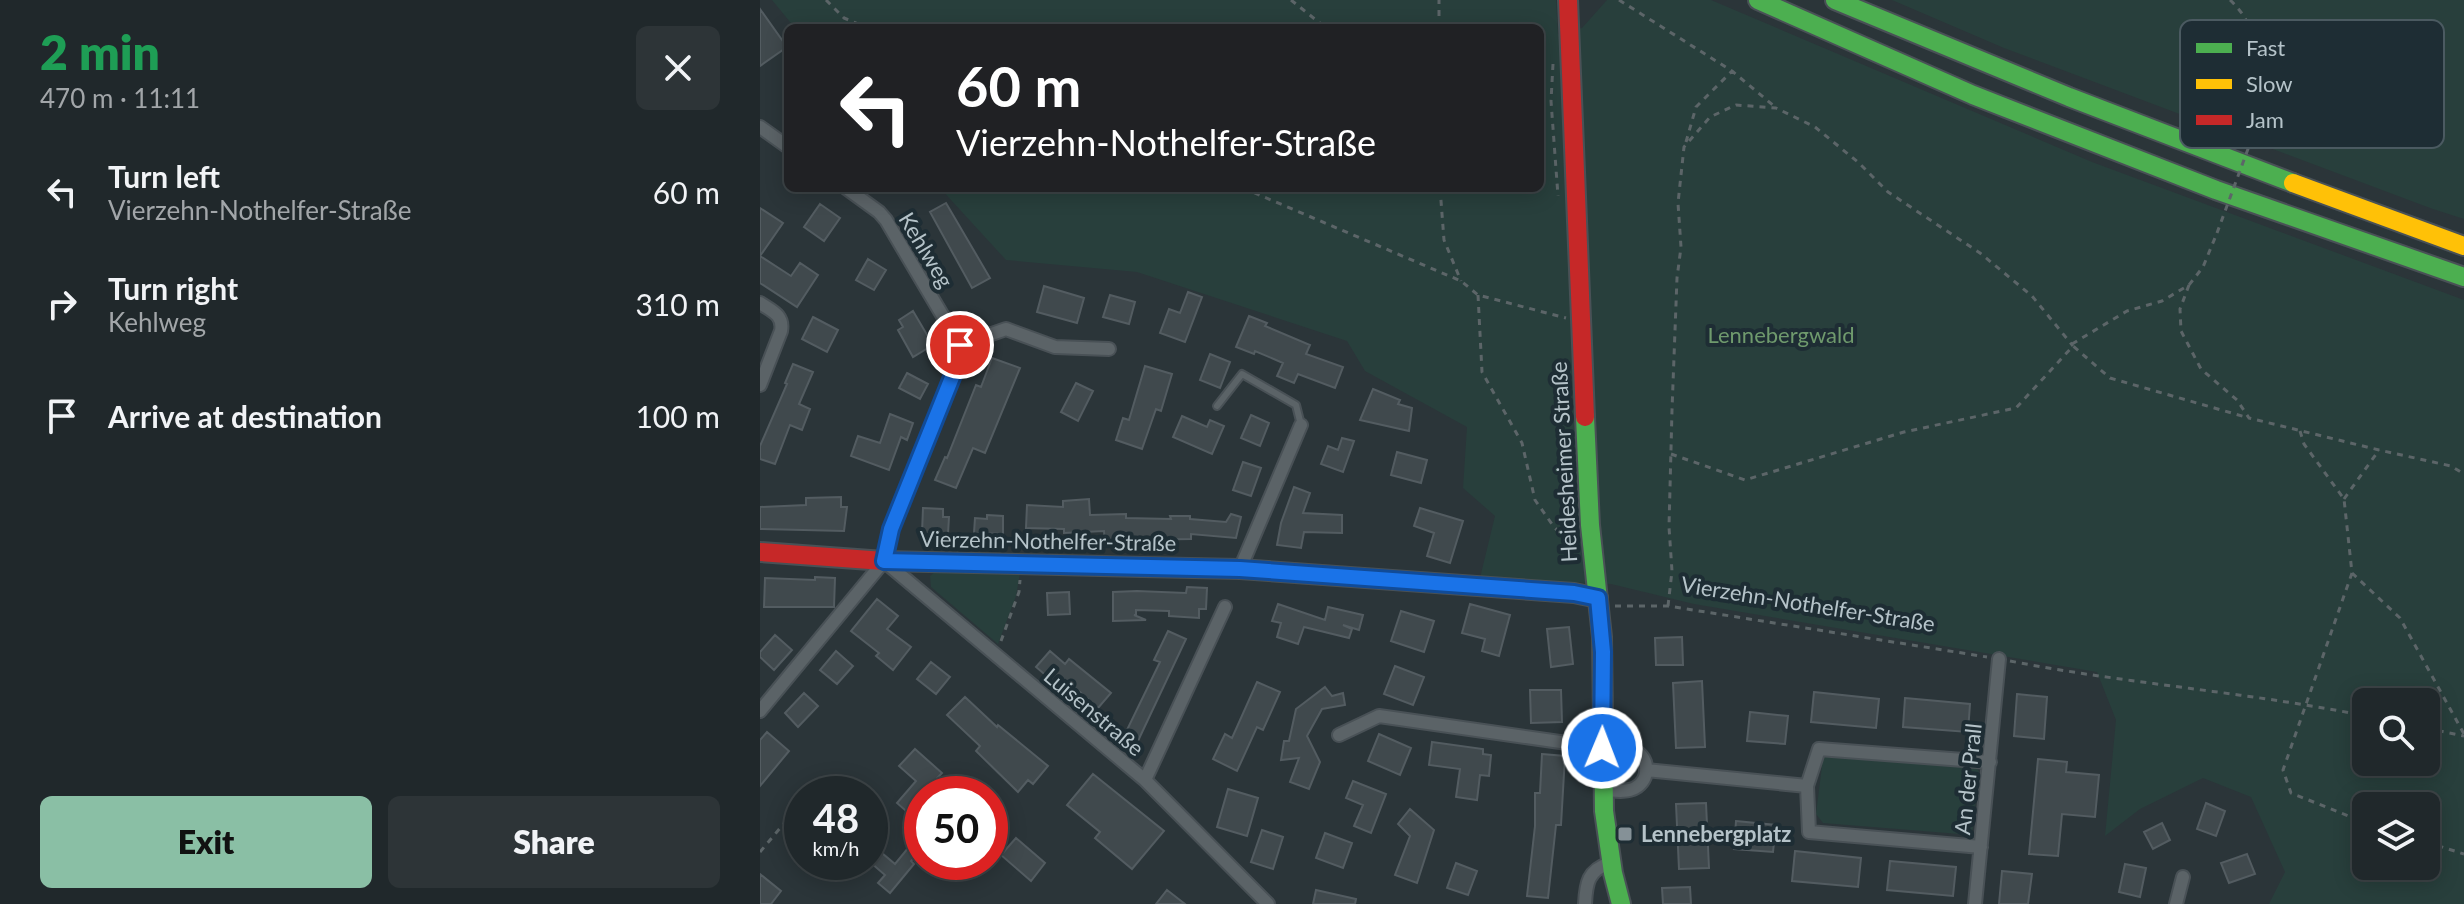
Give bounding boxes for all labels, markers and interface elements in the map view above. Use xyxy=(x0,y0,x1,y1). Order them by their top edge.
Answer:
legend xyxy=(2180,20,2444,148)
text: 2 min xyxy=(40,23,160,80)
button: close xyxy=(636,26,720,110)
text: Fast xyxy=(2246,34,2285,61)
text: 60 m xyxy=(956,52,1081,119)
icon: left xyxy=(824,56,928,160)
text: Slow xyxy=(2246,70,2293,97)
text: 470 m · 11:11 xyxy=(40,82,200,114)
text: Jam xyxy=(2246,106,2284,133)
text: Vierzehn-Nothelfer-Straße xyxy=(956,120,1376,164)
text: Turn left xyxy=(108,158,220,194)
icon: left xyxy=(40,170,84,214)
text: 60 m xyxy=(653,174,720,210)
text: Vierzehn-Nothelfer-Straße xyxy=(108,194,411,226)
street label: Kehlweg xyxy=(893,207,959,292)
text: Turn right xyxy=(108,270,238,306)
icon: right xyxy=(40,282,84,326)
text: 310 m xyxy=(635,286,720,322)
text: Kehlweg xyxy=(108,306,206,338)
pin xyxy=(926,311,994,379)
park label: Lennebergwald xyxy=(1707,321,1855,348)
icon: arrive xyxy=(938,323,982,367)
street label: Heidesheimer Straße xyxy=(1545,361,1582,563)
icon: arrive xyxy=(40,394,84,438)
text: Arrive at destination xyxy=(108,398,382,434)
text: 100 m xyxy=(635,398,720,434)
street label: Vierzehn-Nothelfer-Straße xyxy=(919,525,1177,556)
street label: Vierzehn-Nothelfer-Straße xyxy=(1679,570,1937,637)
street label: Luisenstraße xyxy=(1039,662,1150,761)
map controls xyxy=(2352,688,2440,880)
button: search xyxy=(2352,688,2440,776)
position arrow xyxy=(1560,706,1644,790)
street label: An der Prall xyxy=(1948,722,1987,836)
speed limit sign: 50 xyxy=(904,776,1008,880)
button: layers xyxy=(2352,792,2440,880)
text: 48 xyxy=(813,794,859,842)
button: Exit xyxy=(40,796,372,888)
button: Share xyxy=(388,796,720,888)
place label: Lennebergplatz xyxy=(1641,820,1791,847)
marker: Lennebergplatz xyxy=(1616,825,1634,843)
text: km/h xyxy=(813,836,859,860)

